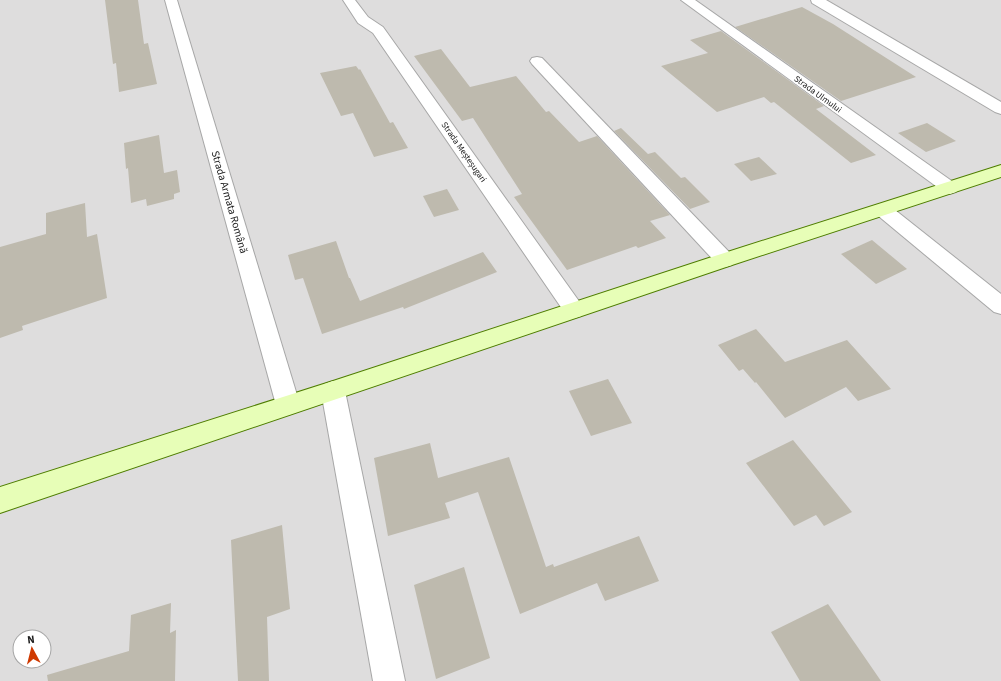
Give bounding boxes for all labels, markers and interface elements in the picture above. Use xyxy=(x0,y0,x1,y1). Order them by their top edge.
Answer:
street label: Strada Ulmului xyxy=(791,73,844,116)
street label: Strada Meșteșugari xyxy=(438,119,489,185)
street label: Strada Armata Română xyxy=(208,149,251,255)
north arrow xyxy=(12,629,52,669)
text: N xyxy=(26,632,35,647)

